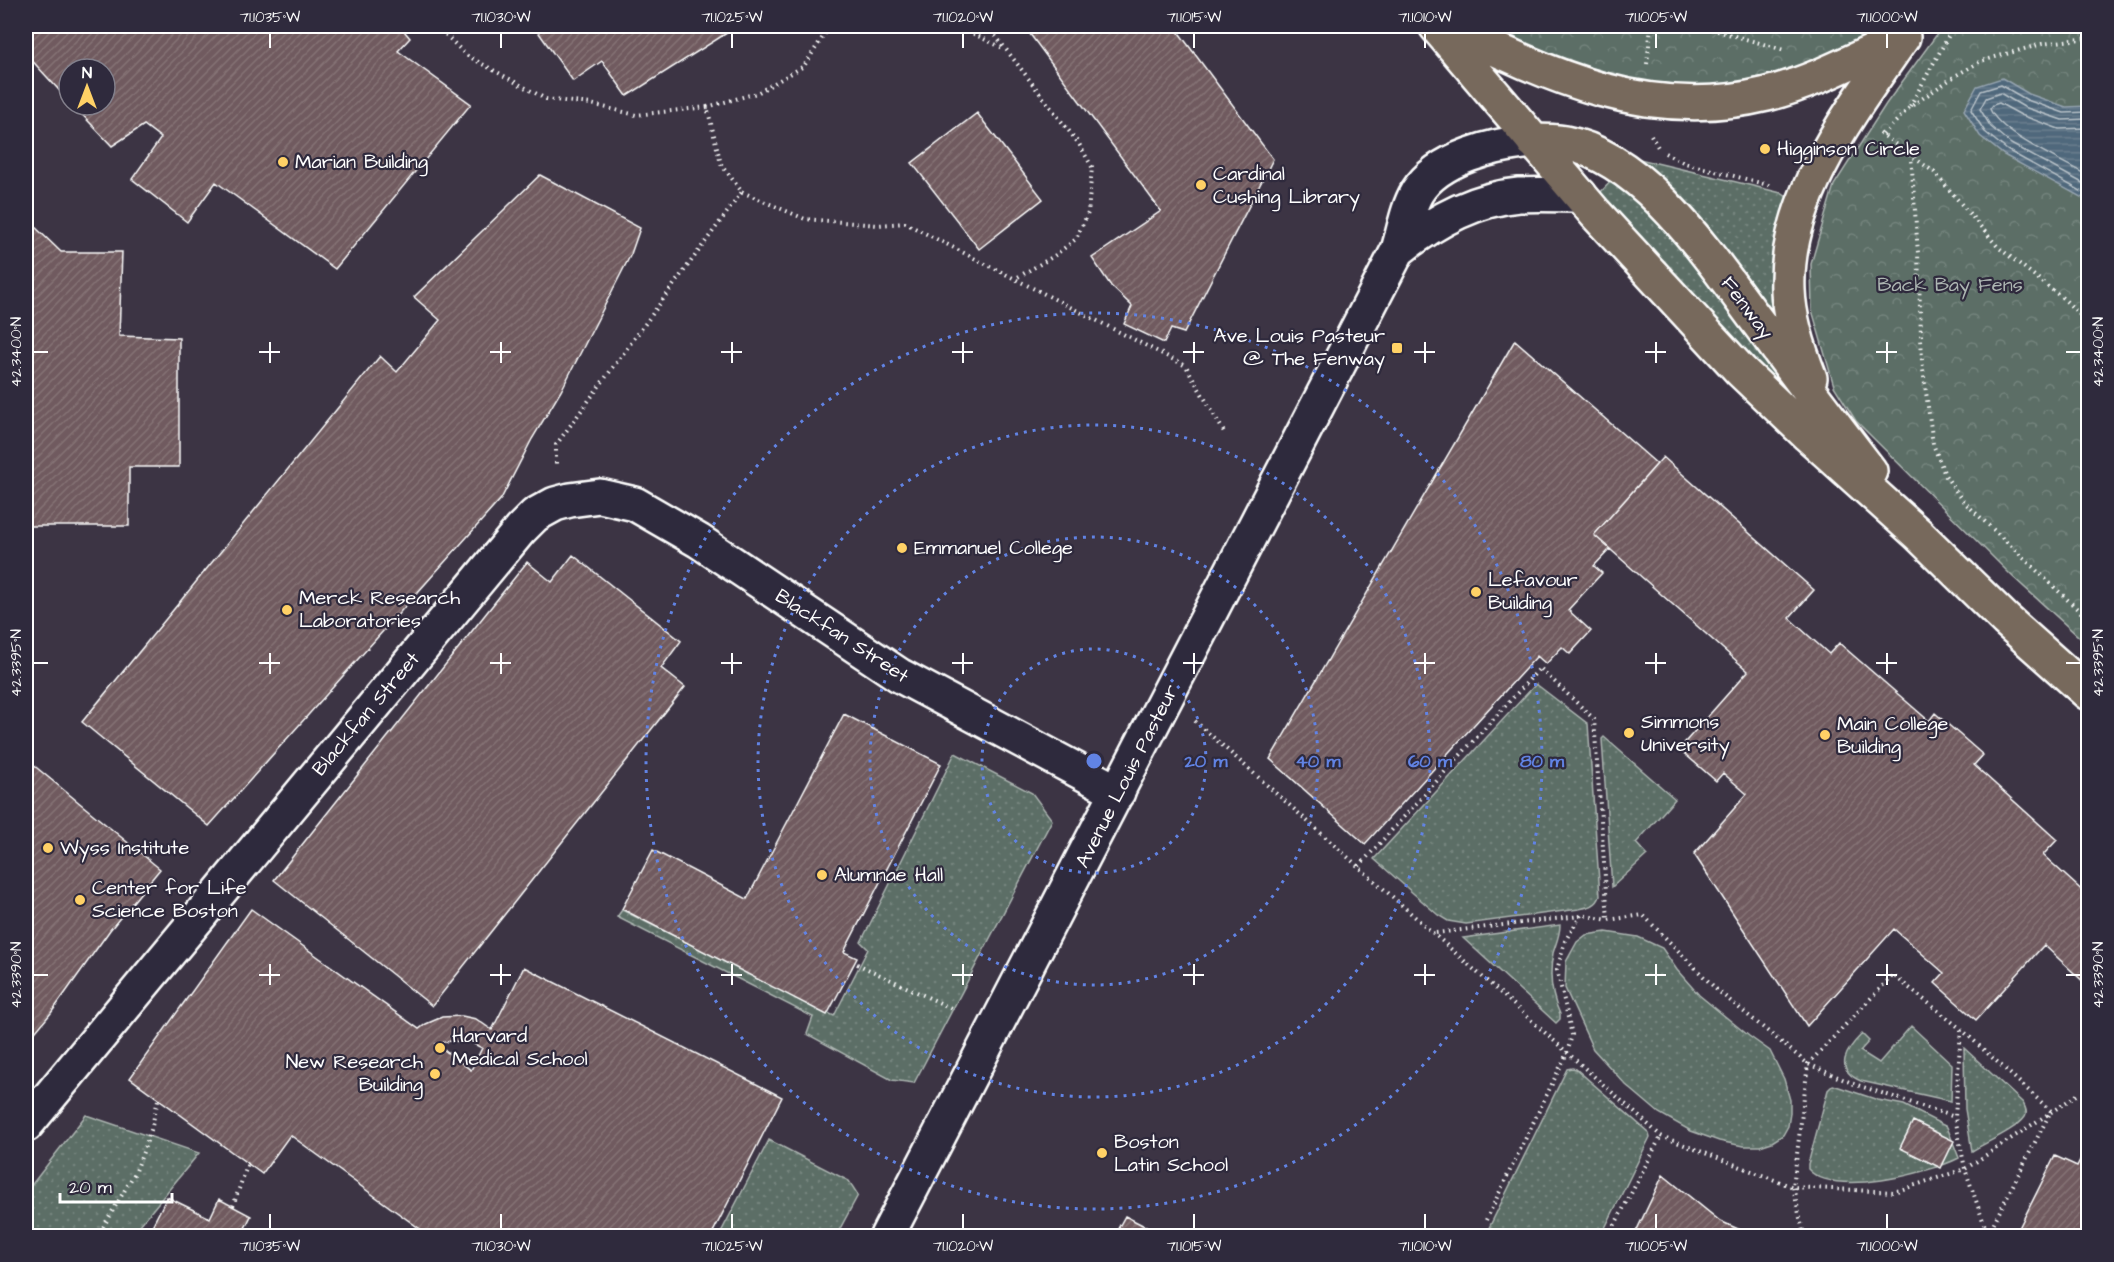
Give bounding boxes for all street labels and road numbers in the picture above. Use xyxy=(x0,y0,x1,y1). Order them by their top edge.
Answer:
street label: Fenway xyxy=(1713,271,1780,346)
street label: Blackfan Street xyxy=(770,582,914,690)
street label: Blackfan Street xyxy=(306,646,426,782)
street label: Avenue Louis Pasteur xyxy=(1069,679,1185,873)

